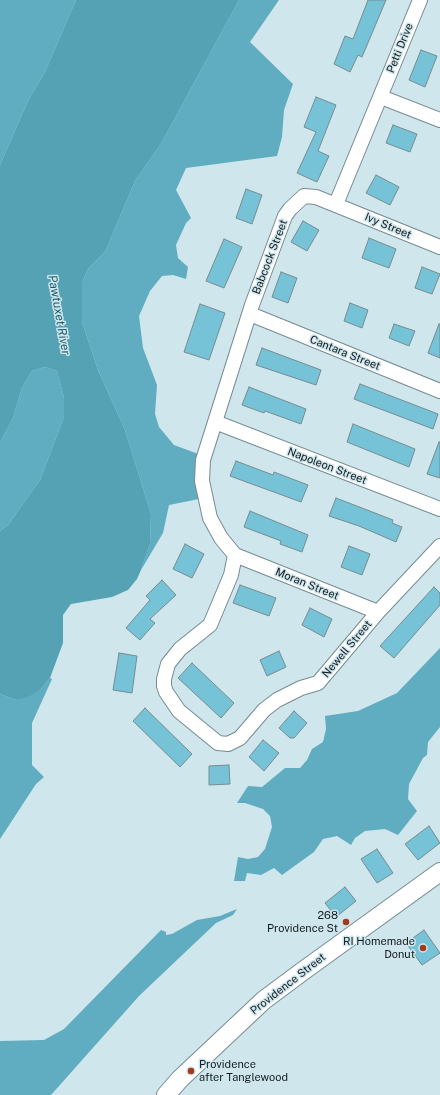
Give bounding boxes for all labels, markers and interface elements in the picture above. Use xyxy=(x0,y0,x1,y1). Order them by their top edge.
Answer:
street label: Petti Drive xyxy=(384,21,416,75)
street label: Ivy Street xyxy=(363,210,413,242)
street label: Babcock Street xyxy=(250,218,290,296)
water label: Pawtuxet River xyxy=(45,274,73,356)
street label: Cantara Street xyxy=(308,333,382,373)
street label: Napoleon Street xyxy=(286,445,368,487)
street label: Moran Street xyxy=(273,565,341,603)
street label: Newell Street xyxy=(319,618,375,680)
place label: 268 Providence St xyxy=(267,909,338,935)
marker: 268 Providence St xyxy=(341,917,351,927)
place label: RI Homemade Donut xyxy=(343,935,415,961)
marker: RI Homemade Donut xyxy=(418,943,428,953)
street label: Providence Street xyxy=(248,951,328,1017)
place label: Providence after Tanglewood xyxy=(199,1058,288,1084)
marker: Providence after Tanglewood xyxy=(186,1066,196,1076)

